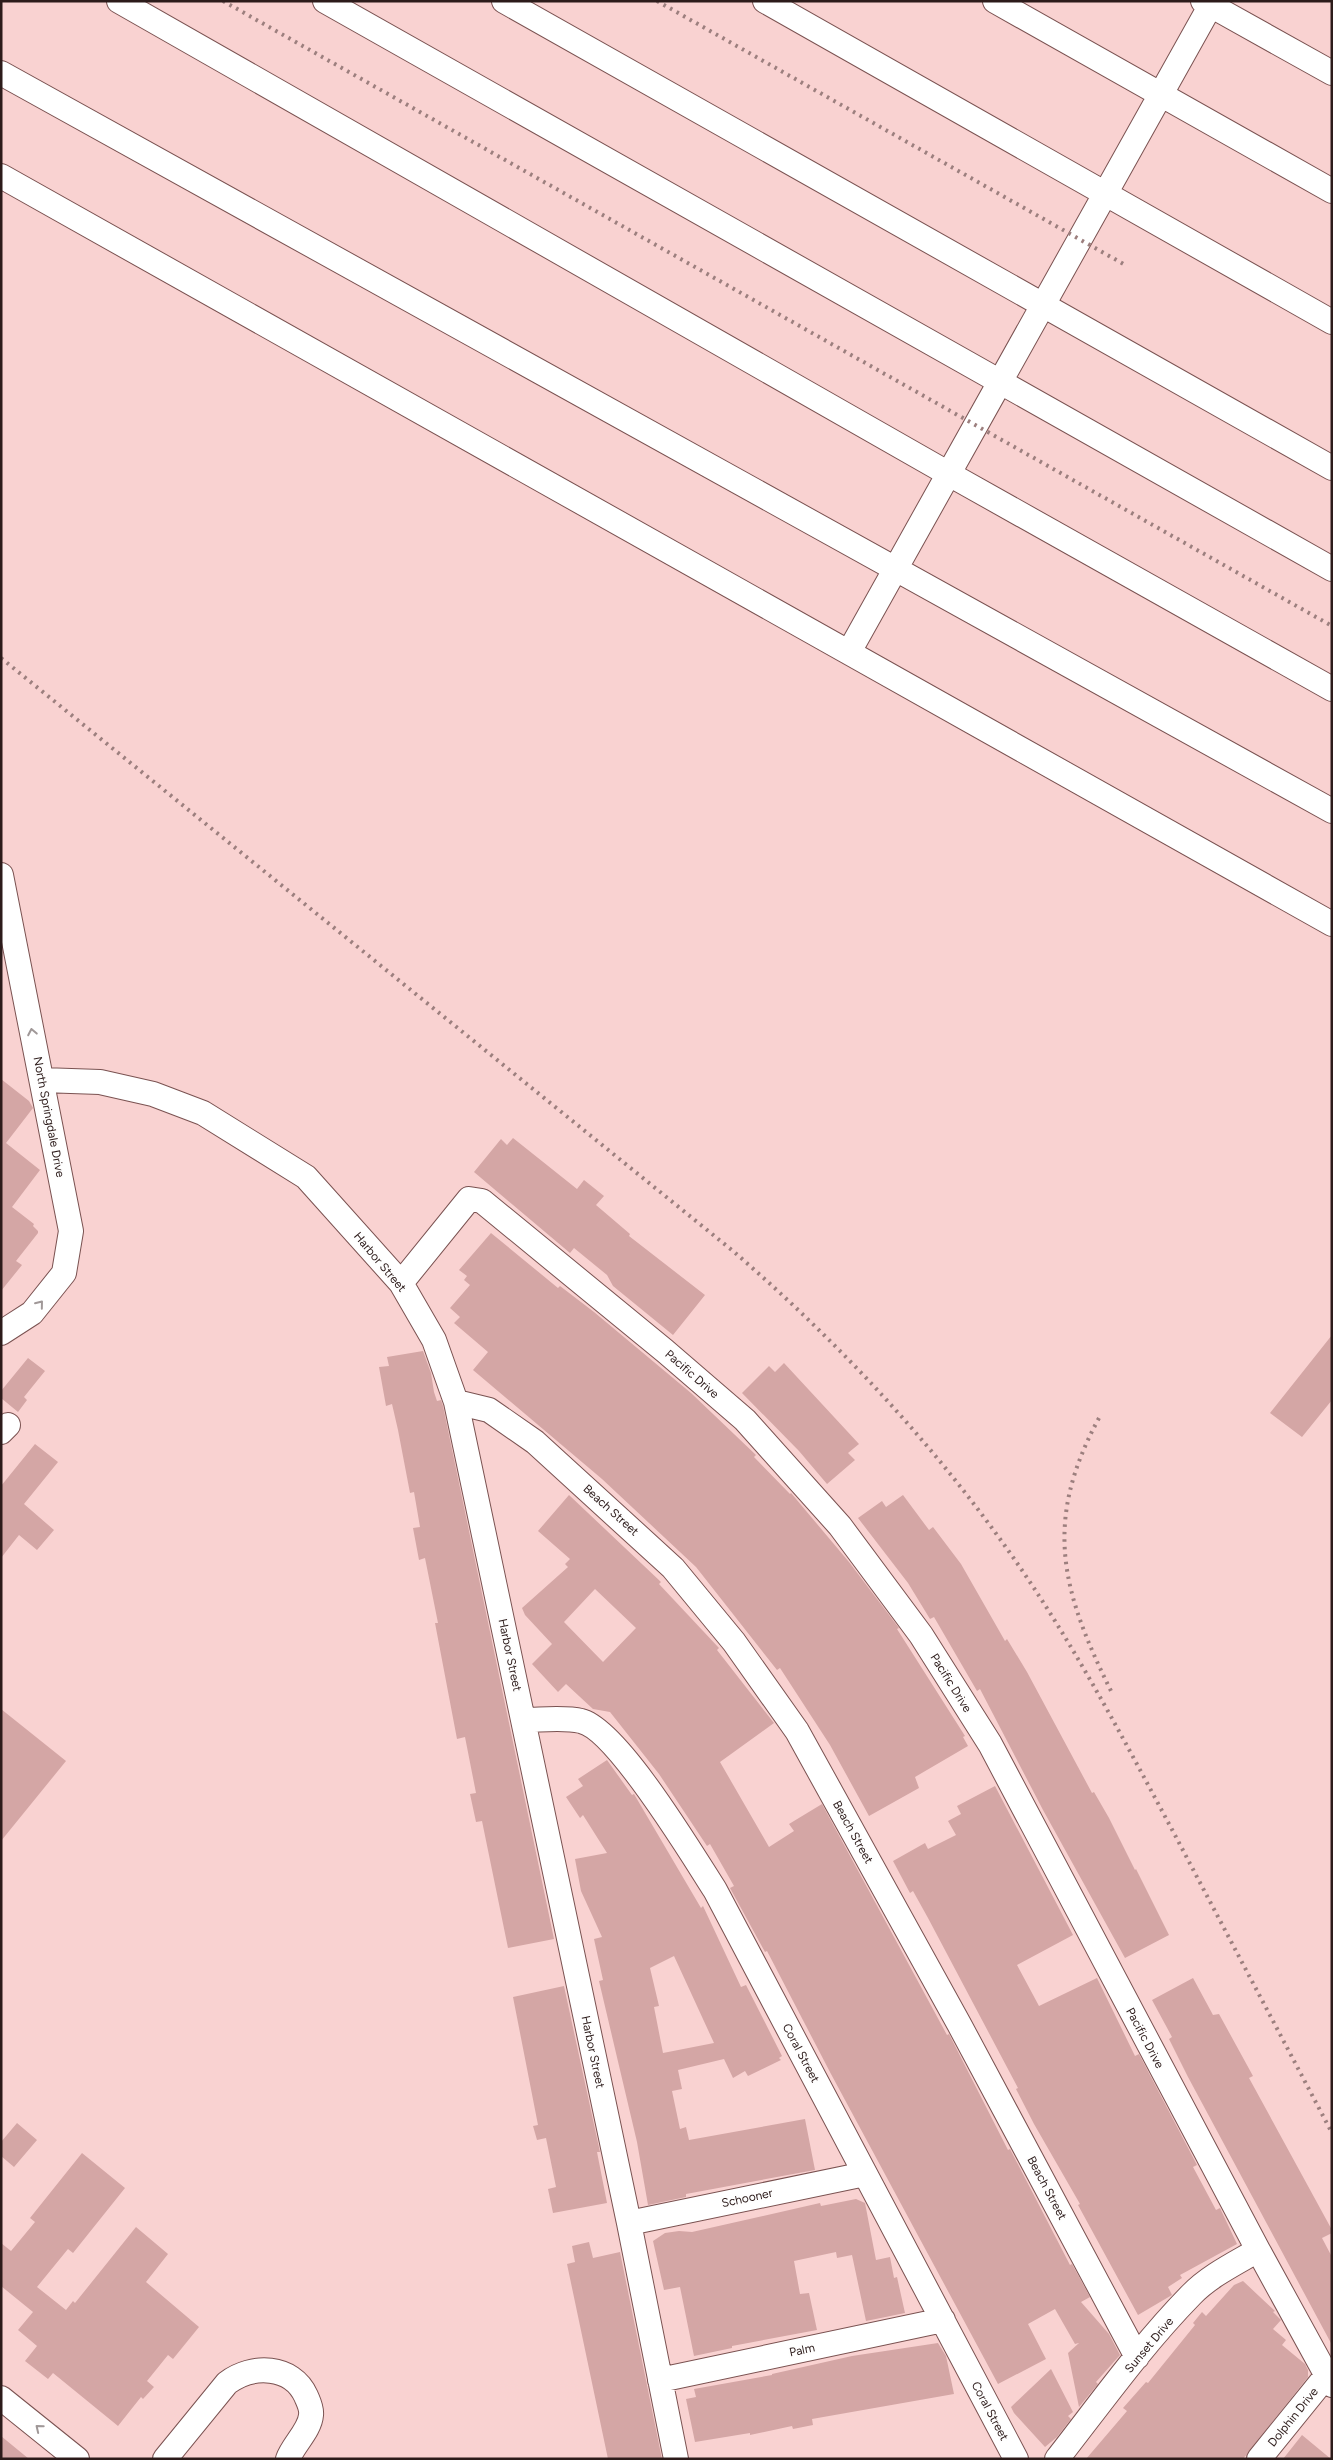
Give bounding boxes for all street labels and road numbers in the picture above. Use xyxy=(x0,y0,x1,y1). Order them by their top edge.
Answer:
street label: North Springdale Drive xyxy=(30,1055,68,1179)
street label: Harbor Street xyxy=(351,1229,409,1295)
street label: Pacific Drive xyxy=(662,1347,722,1401)
street label: Beach Street xyxy=(580,1481,642,1539)
street label: Harbor Street xyxy=(495,1617,525,1693)
street label: Pacific Drive xyxy=(927,1651,975,1715)
street label: Beach Street xyxy=(830,1798,876,1866)
street label: Pacific Drive xyxy=(1123,2005,1167,2071)
street label: Harbor Street xyxy=(578,2014,608,2090)
street label: Coral Street xyxy=(780,2021,823,2085)
street label: Beach Street xyxy=(1024,2154,1070,2222)
street label: Schooner xyxy=(720,2186,774,2210)
street label: Sunset Drive xyxy=(1122,2314,1177,2376)
street label: Palm xyxy=(788,2340,816,2360)
street label: Coral Street xyxy=(969,2379,1012,2443)
street label: Dolphin Drive xyxy=(1265,2384,1321,2449)

